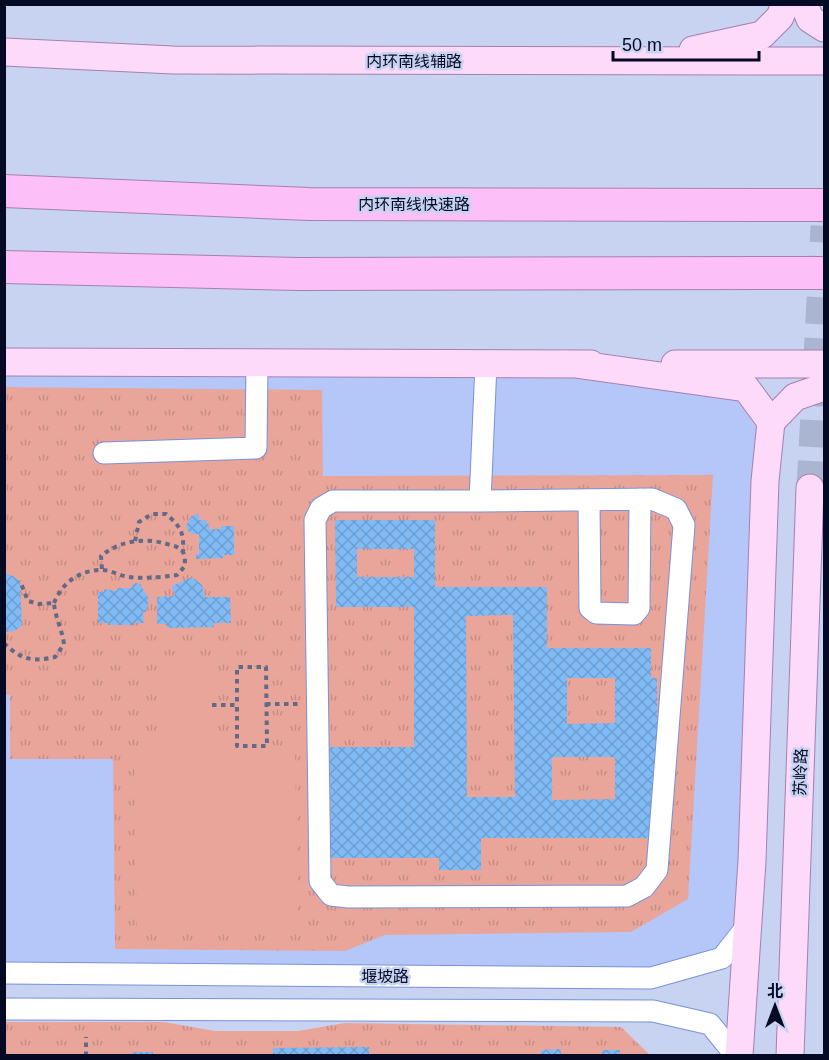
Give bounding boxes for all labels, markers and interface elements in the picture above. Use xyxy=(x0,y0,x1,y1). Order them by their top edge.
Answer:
scale bar xyxy=(613,24,758,62)
text: 50 m xyxy=(622,35,662,55)
street label: 内环南线辅路 xyxy=(366,53,462,70)
street label: 内环南线快速路 xyxy=(358,196,470,213)
street label: 苏岭路 xyxy=(791,748,810,796)
street label: 堰坡路 xyxy=(361,968,409,985)
north arrow xyxy=(745,976,805,1036)
text: 北 xyxy=(767,983,783,1000)

